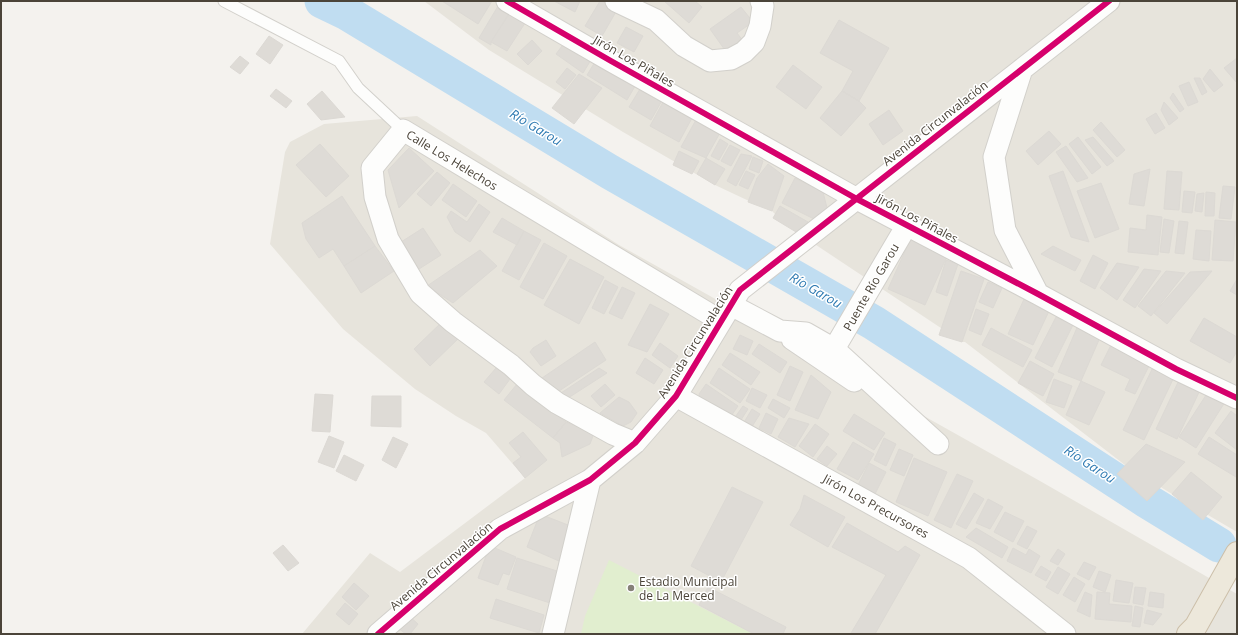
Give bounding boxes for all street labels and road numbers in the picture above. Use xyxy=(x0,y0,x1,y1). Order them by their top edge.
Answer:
street label: Jirón Los Piñales xyxy=(590,30,678,91)
street label: Avenida Circunvalación xyxy=(879,76,991,170)
street label: Calle Los Helechos xyxy=(403,126,501,194)
street label: Jirón Los Piñales xyxy=(872,189,961,247)
street label: Puente Río Garou xyxy=(839,240,903,334)
street label: Avenida Circunvalación xyxy=(653,283,737,401)
street label: Jirón Los Precursores xyxy=(819,469,932,542)
street label: Avenida Circunvalación xyxy=(386,518,496,614)

